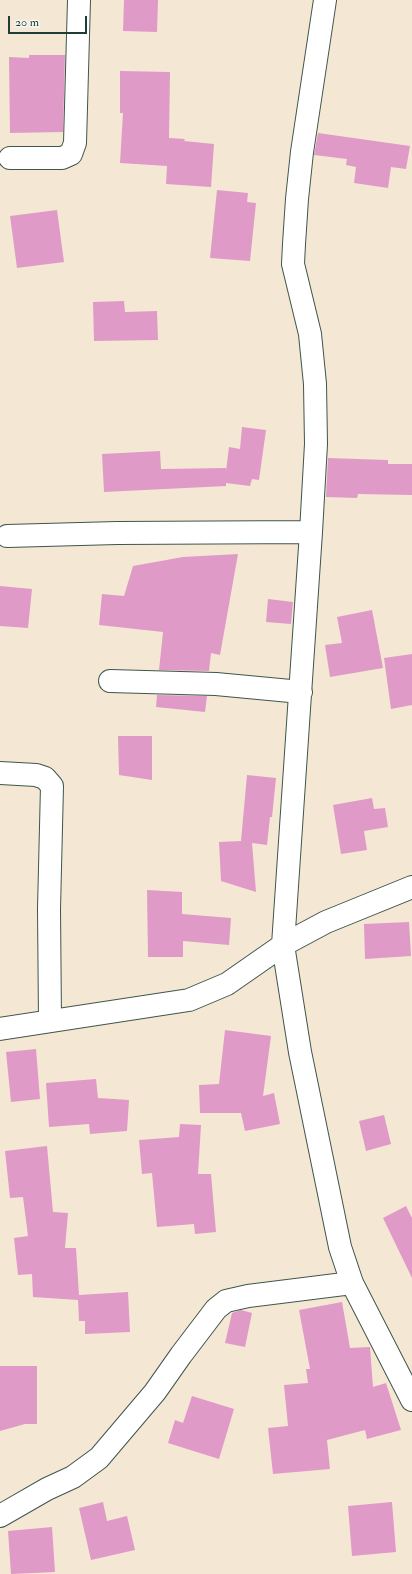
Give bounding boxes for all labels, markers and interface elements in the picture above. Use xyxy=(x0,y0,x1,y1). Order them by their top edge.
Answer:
scale bar xyxy=(10,8,89,34)
text: 20 m xyxy=(15,15,39,30)

